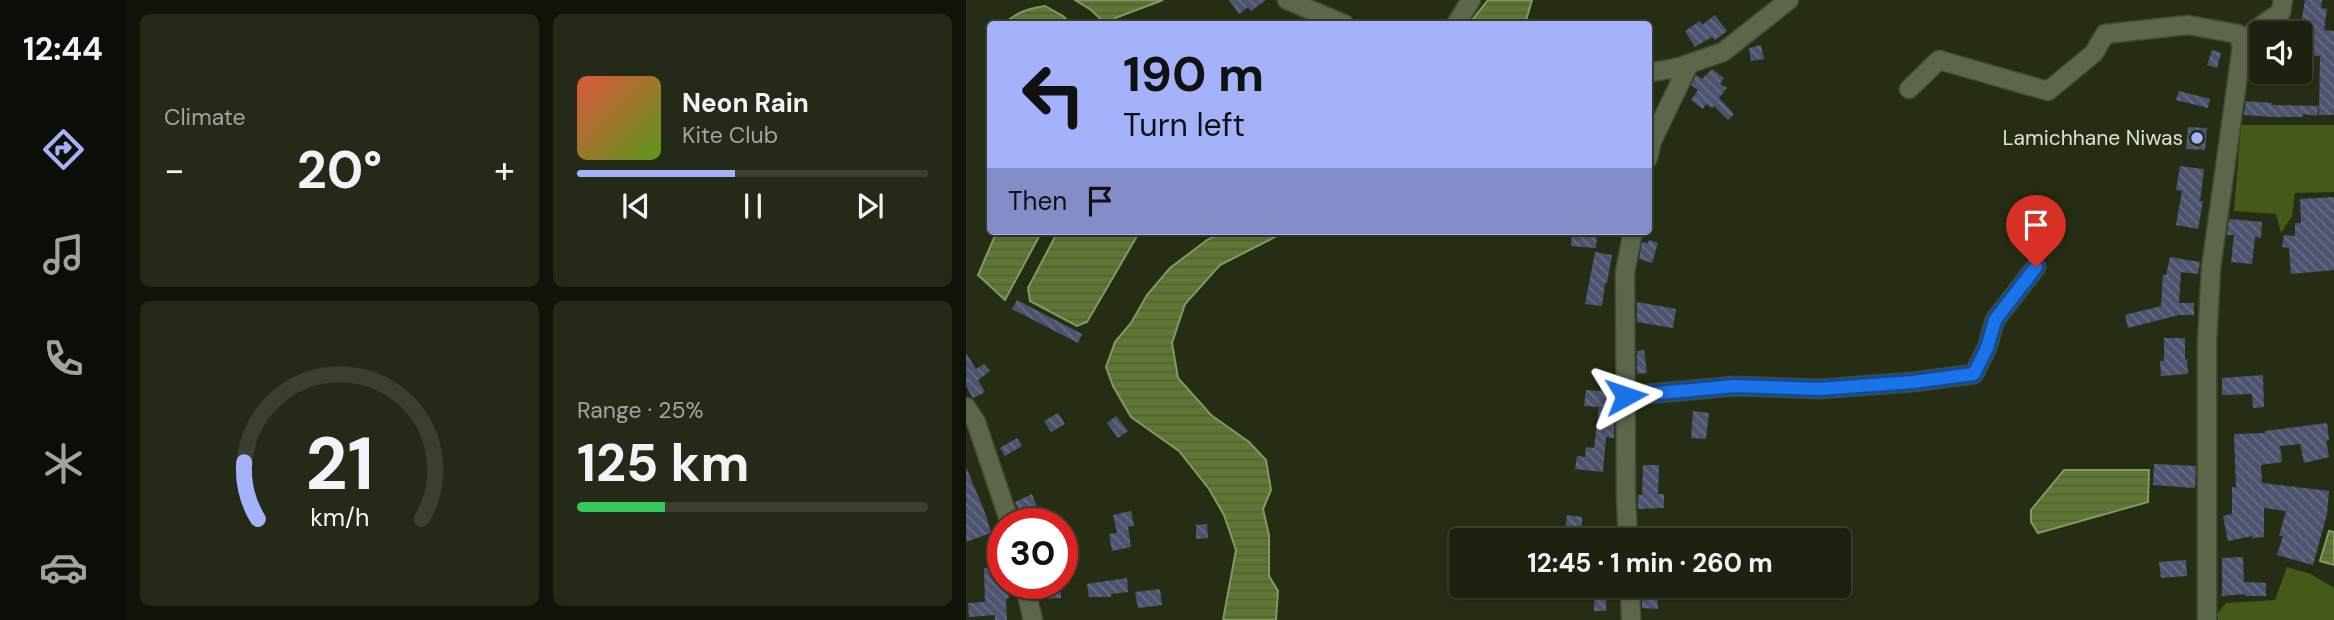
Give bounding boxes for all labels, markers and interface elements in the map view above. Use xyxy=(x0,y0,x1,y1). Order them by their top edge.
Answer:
map controls xyxy=(2249,21,2312,84)
button: sound xyxy=(2249,21,2312,84)
text: 12:44 xyxy=(23,28,103,70)
text: 190 m xyxy=(1123,42,1264,106)
icon: left xyxy=(1008,49,1099,140)
text: Neon Rain xyxy=(682,86,809,120)
text: Climate xyxy=(164,102,246,132)
text: Turn left xyxy=(1123,104,1245,146)
text: Kite Club xyxy=(682,120,778,150)
place label: Lamichhane Niwas xyxy=(2002,124,2183,152)
icon: directions xyxy=(39,125,88,174)
marker: Lamichhane Niwas xyxy=(2189,130,2205,146)
text: 20° xyxy=(297,136,382,204)
text: − xyxy=(164,145,185,195)
text: + xyxy=(494,145,515,195)
icon: arrive xyxy=(1081,182,1119,220)
text: Then xyxy=(1008,184,1067,218)
icon: previous xyxy=(617,187,655,225)
icon: pause xyxy=(734,187,772,225)
icon: next xyxy=(851,187,889,225)
pin xyxy=(2006,195,2066,267)
icon: arrive xyxy=(2017,206,2055,244)
icon: music xyxy=(39,230,88,279)
icon: phone xyxy=(39,334,88,383)
position arrow xyxy=(1589,359,1663,433)
text: Range · 25% xyxy=(577,395,704,425)
text: 21 xyxy=(305,418,374,513)
text: 125 km xyxy=(577,429,749,497)
icon: climate xyxy=(39,439,88,488)
text: km/h xyxy=(310,501,369,534)
speed limit sign: 30 xyxy=(987,508,1078,599)
icon: car xyxy=(39,543,88,592)
text: 12:45 · 1 min · 260 m xyxy=(1527,546,1773,580)

